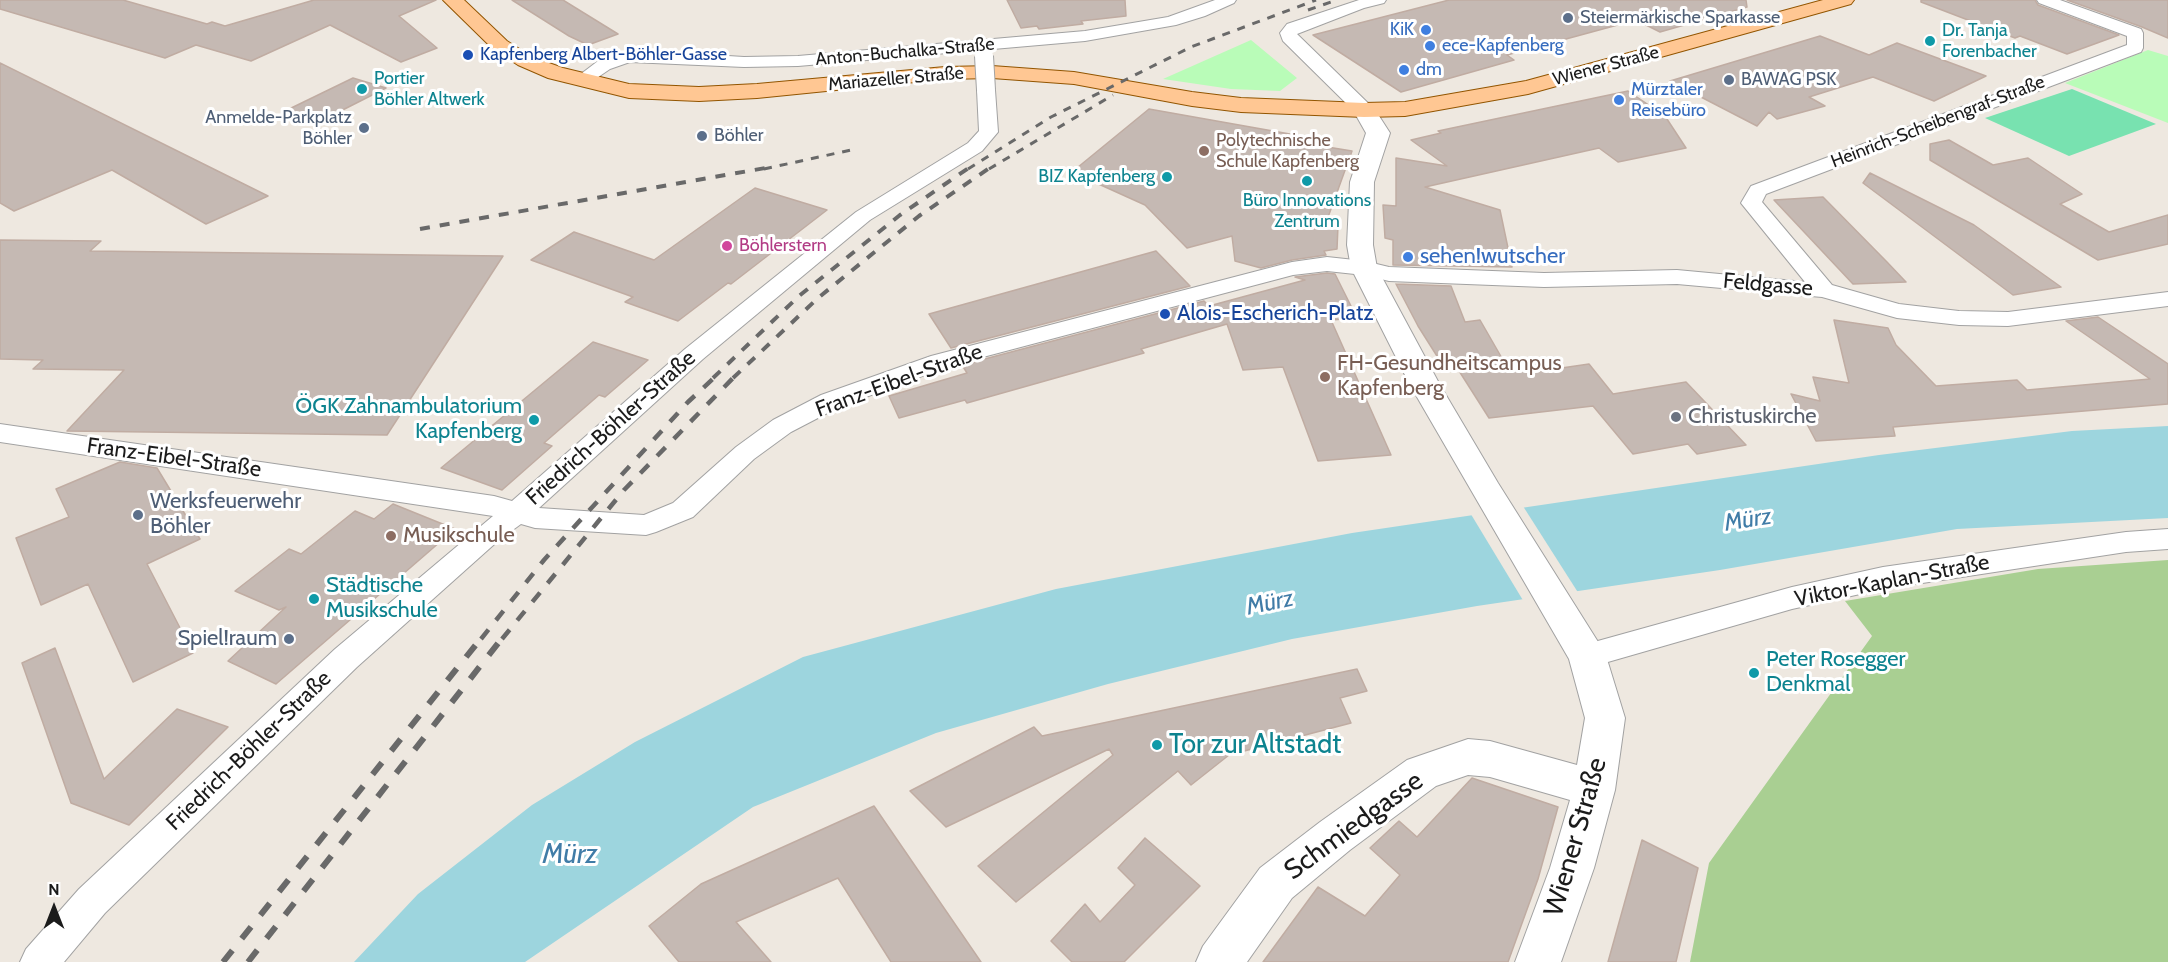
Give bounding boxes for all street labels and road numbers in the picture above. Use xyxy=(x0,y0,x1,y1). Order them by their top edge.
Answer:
street label: Anton-Buchalka-Straße xyxy=(815,33,995,71)
street label: Wiener Straße xyxy=(1551,41,1661,91)
street label: Mariazeller Straße xyxy=(827,62,965,96)
street label: Heinrich-Scheibengraf-Straße xyxy=(1828,71,2048,173)
street label: Feldgasse xyxy=(1722,268,1814,302)
street label: Franz-Eibel-Straße xyxy=(812,339,986,423)
street label: Friedrich-Böhler-Straße xyxy=(521,345,701,511)
street label: Franz-Eibel-Straße xyxy=(85,433,263,483)
street label: Viktor-Kaplan-Straße xyxy=(1792,549,1992,613)
street label: Friedrich-Böhler-Straße xyxy=(161,666,337,836)
street label: Wiener Straße xyxy=(1538,754,1614,920)
street label: Schmiedgasse xyxy=(1278,765,1430,887)

